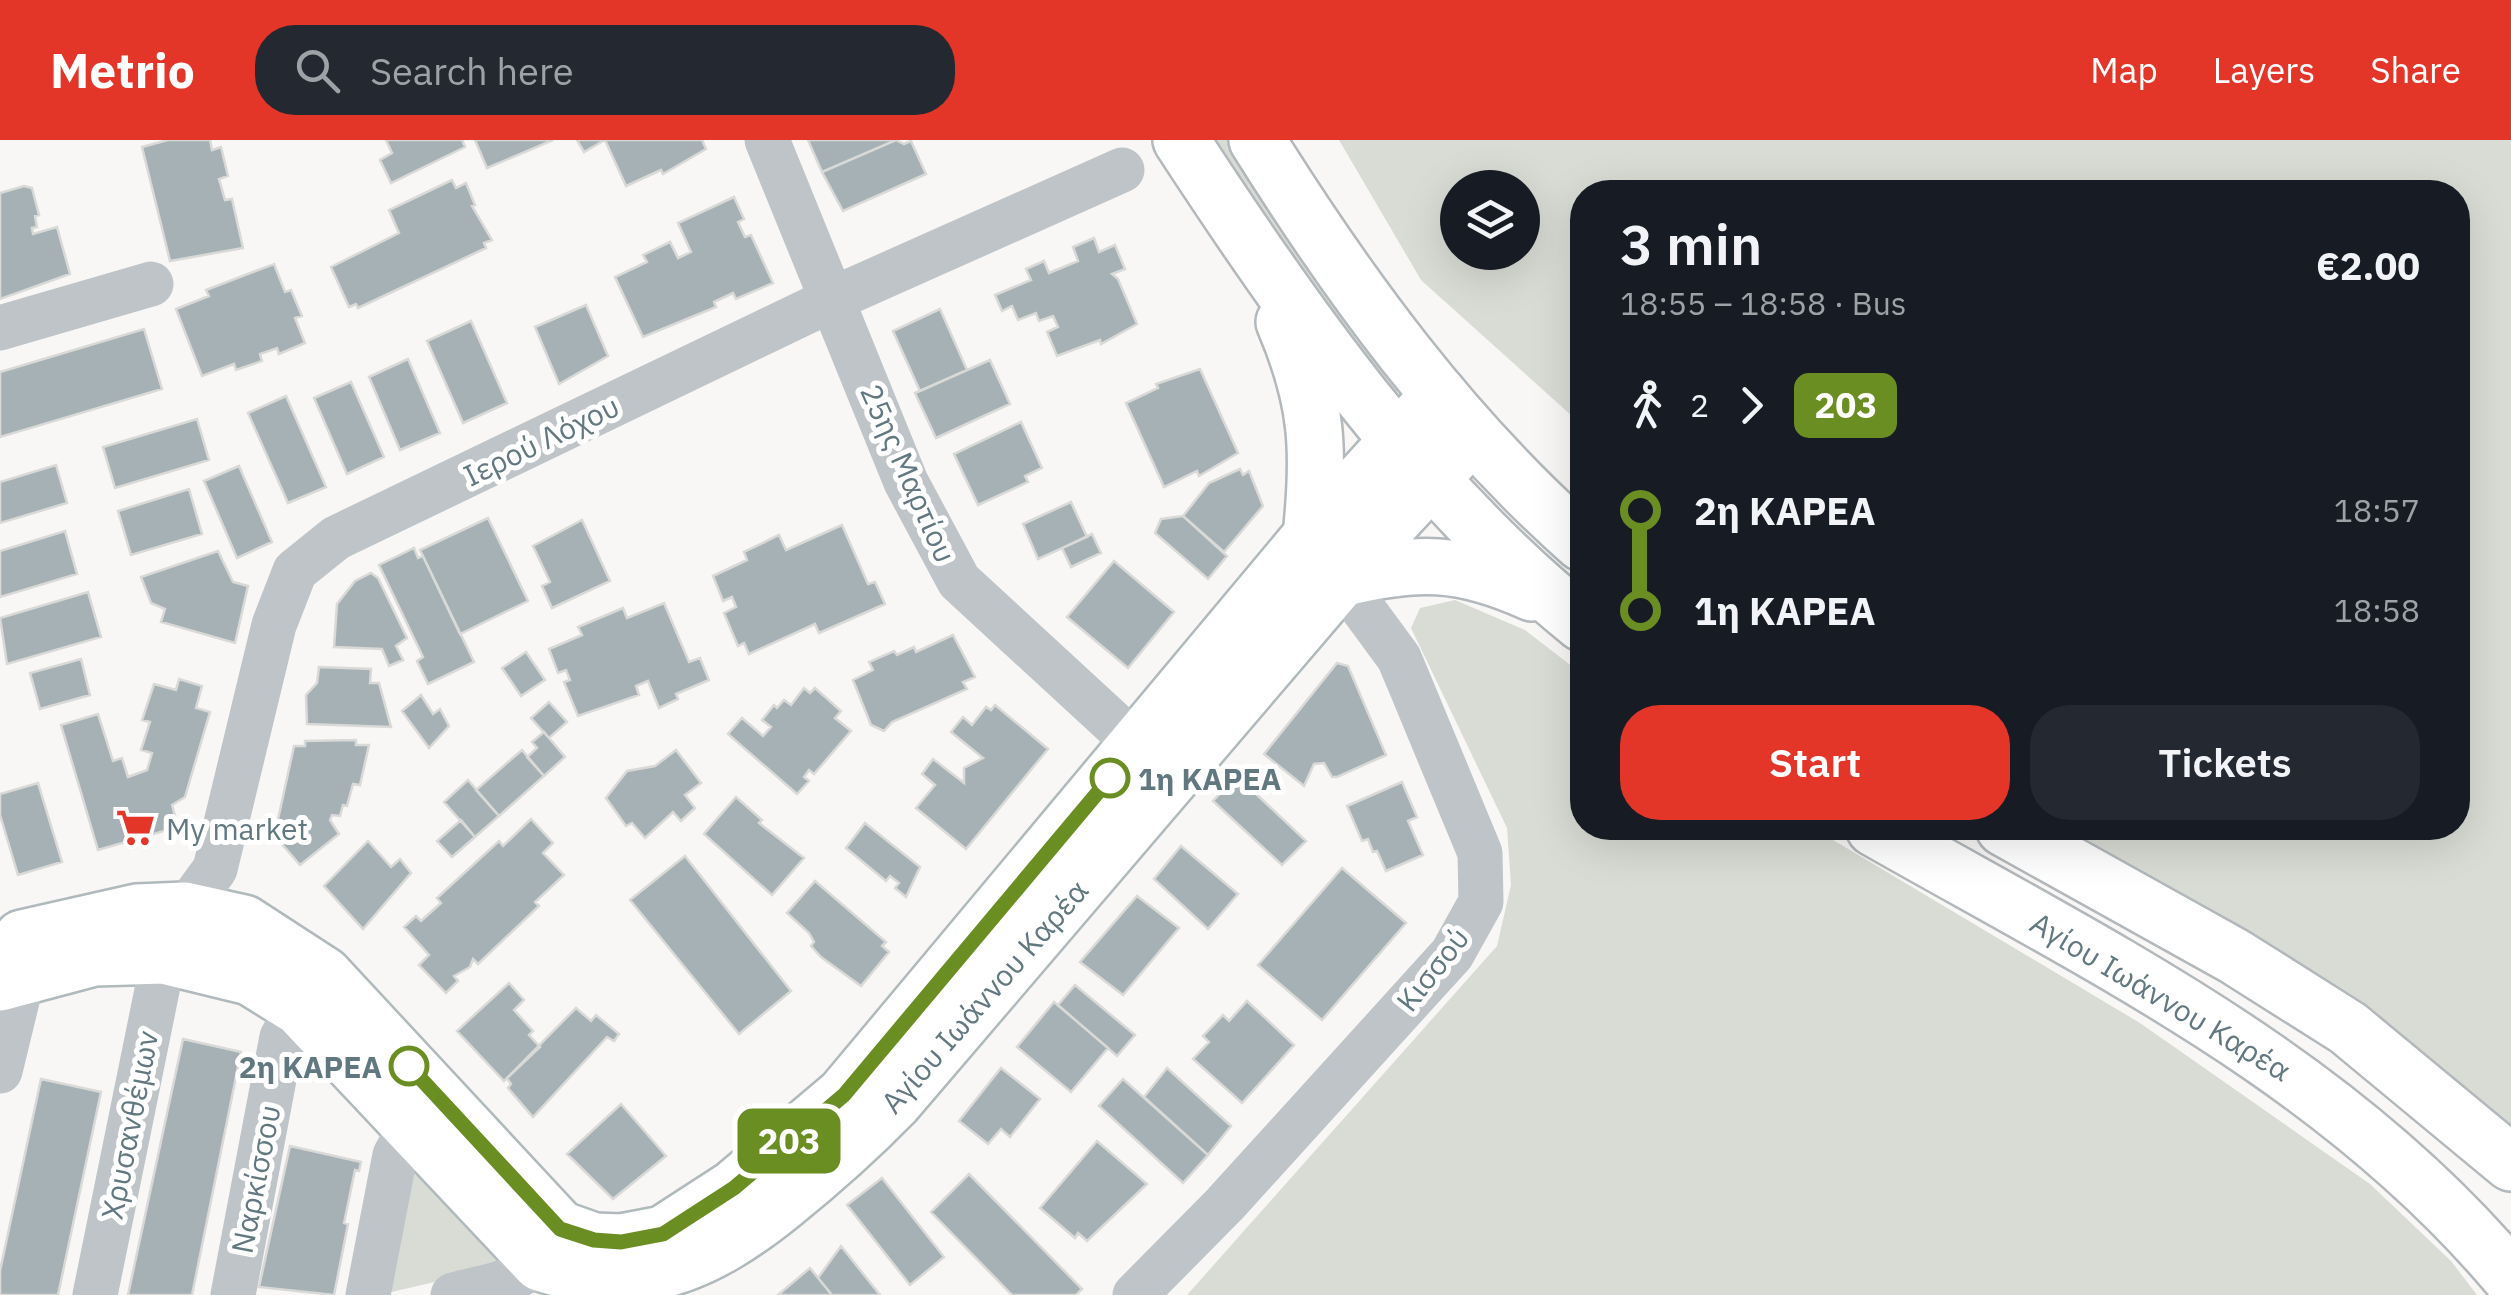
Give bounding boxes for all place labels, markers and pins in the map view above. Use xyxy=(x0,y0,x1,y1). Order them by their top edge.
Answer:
marker: 1η ΚΑΡΕΑ xyxy=(1091,759,1129,797)
place label: 1η ΚΑΡΕΑ xyxy=(1138,759,1281,798)
supermarket icon: My market xyxy=(115,807,157,849)
place label: My market xyxy=(166,809,308,848)
place label: 2η ΚΑΡΕΑ xyxy=(239,1047,382,1086)
marker: 2η ΚΑΡΕΑ xyxy=(390,1047,428,1085)

